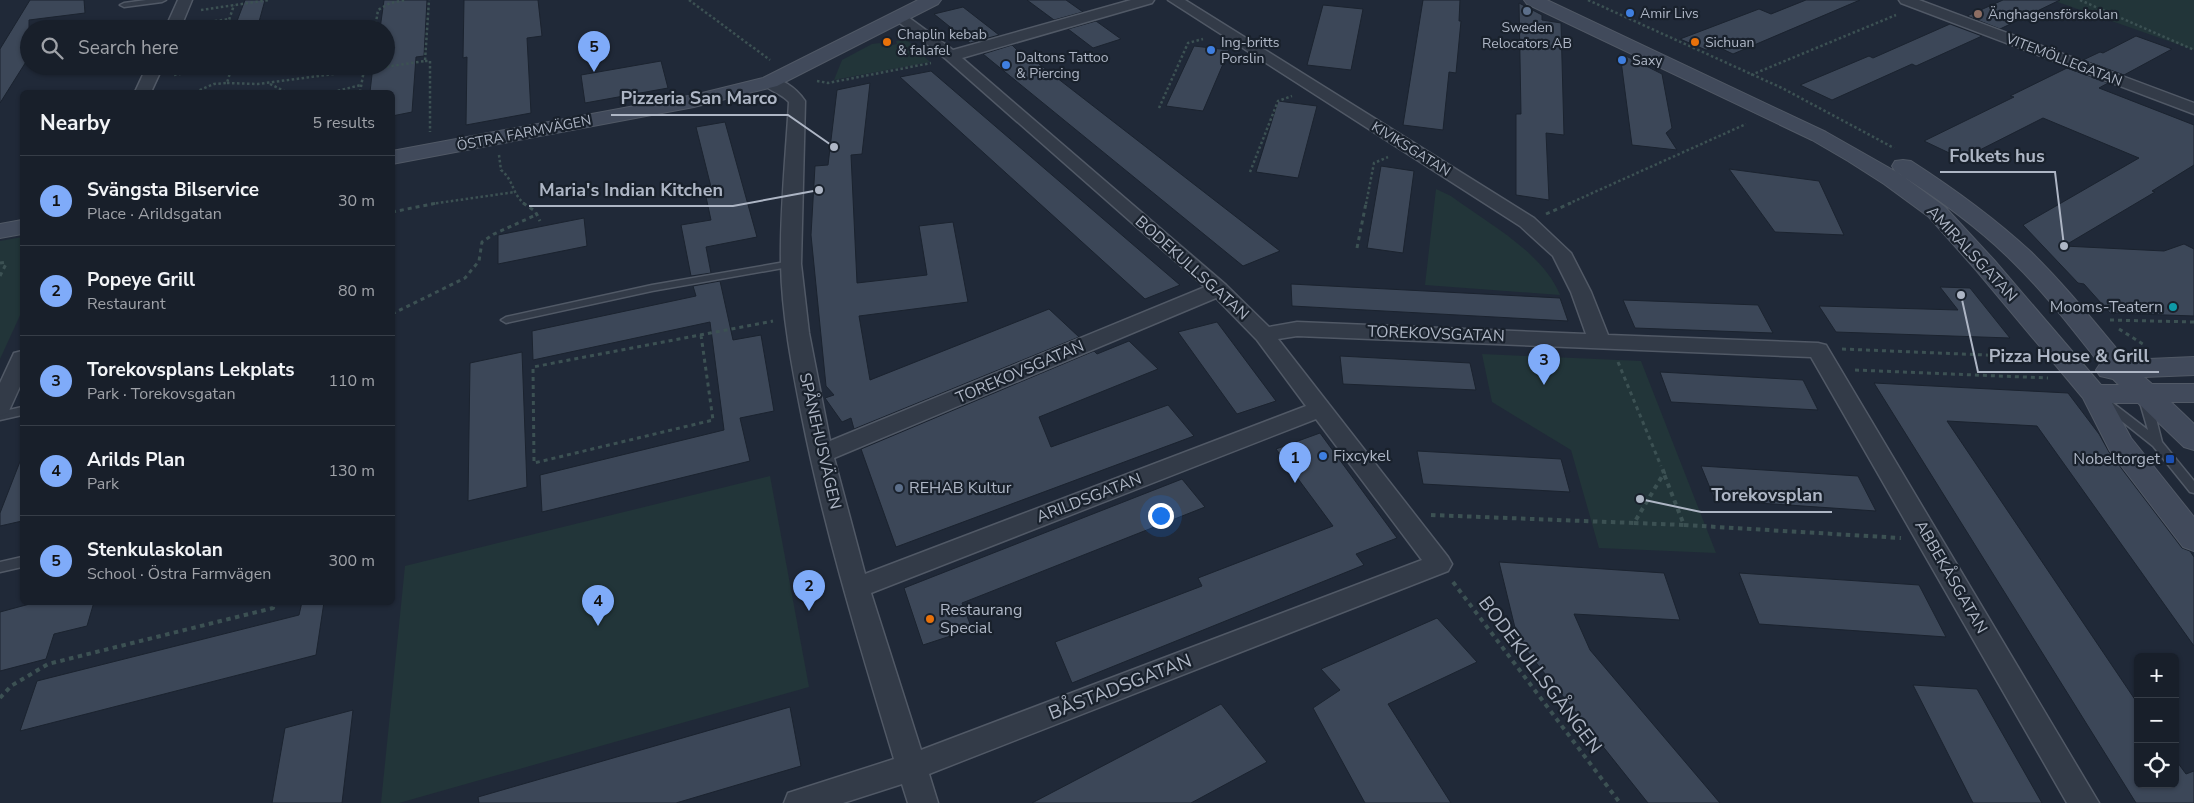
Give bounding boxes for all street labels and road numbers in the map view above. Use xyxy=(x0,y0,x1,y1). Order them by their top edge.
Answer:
street label: VITEMÖLLEGATAN xyxy=(2002,29,2125,91)
street label: ÖSTRA FARMVÄGEN xyxy=(455,111,593,155)
street label: KIVIKSGATAN xyxy=(1368,117,1454,181)
street label: AMIRALSGATAN xyxy=(1922,201,2022,307)
street label: BODEKULLSGATAN xyxy=(1130,211,1254,325)
street label: TOREKOVSGATAN xyxy=(1367,321,1505,347)
street label: TOREKOVSGATAN xyxy=(952,335,1088,409)
street label: SPÅNEHUSVÄGEN xyxy=(794,371,846,511)
street label: ARILDSGATAN xyxy=(1033,468,1145,528)
street label: ABBEKÅSGATAN xyxy=(1910,516,1992,638)
street label: BODEKULLSGÅNGEN xyxy=(1472,590,1609,759)
street label: BÅSTADSGATAN xyxy=(1044,647,1195,726)

